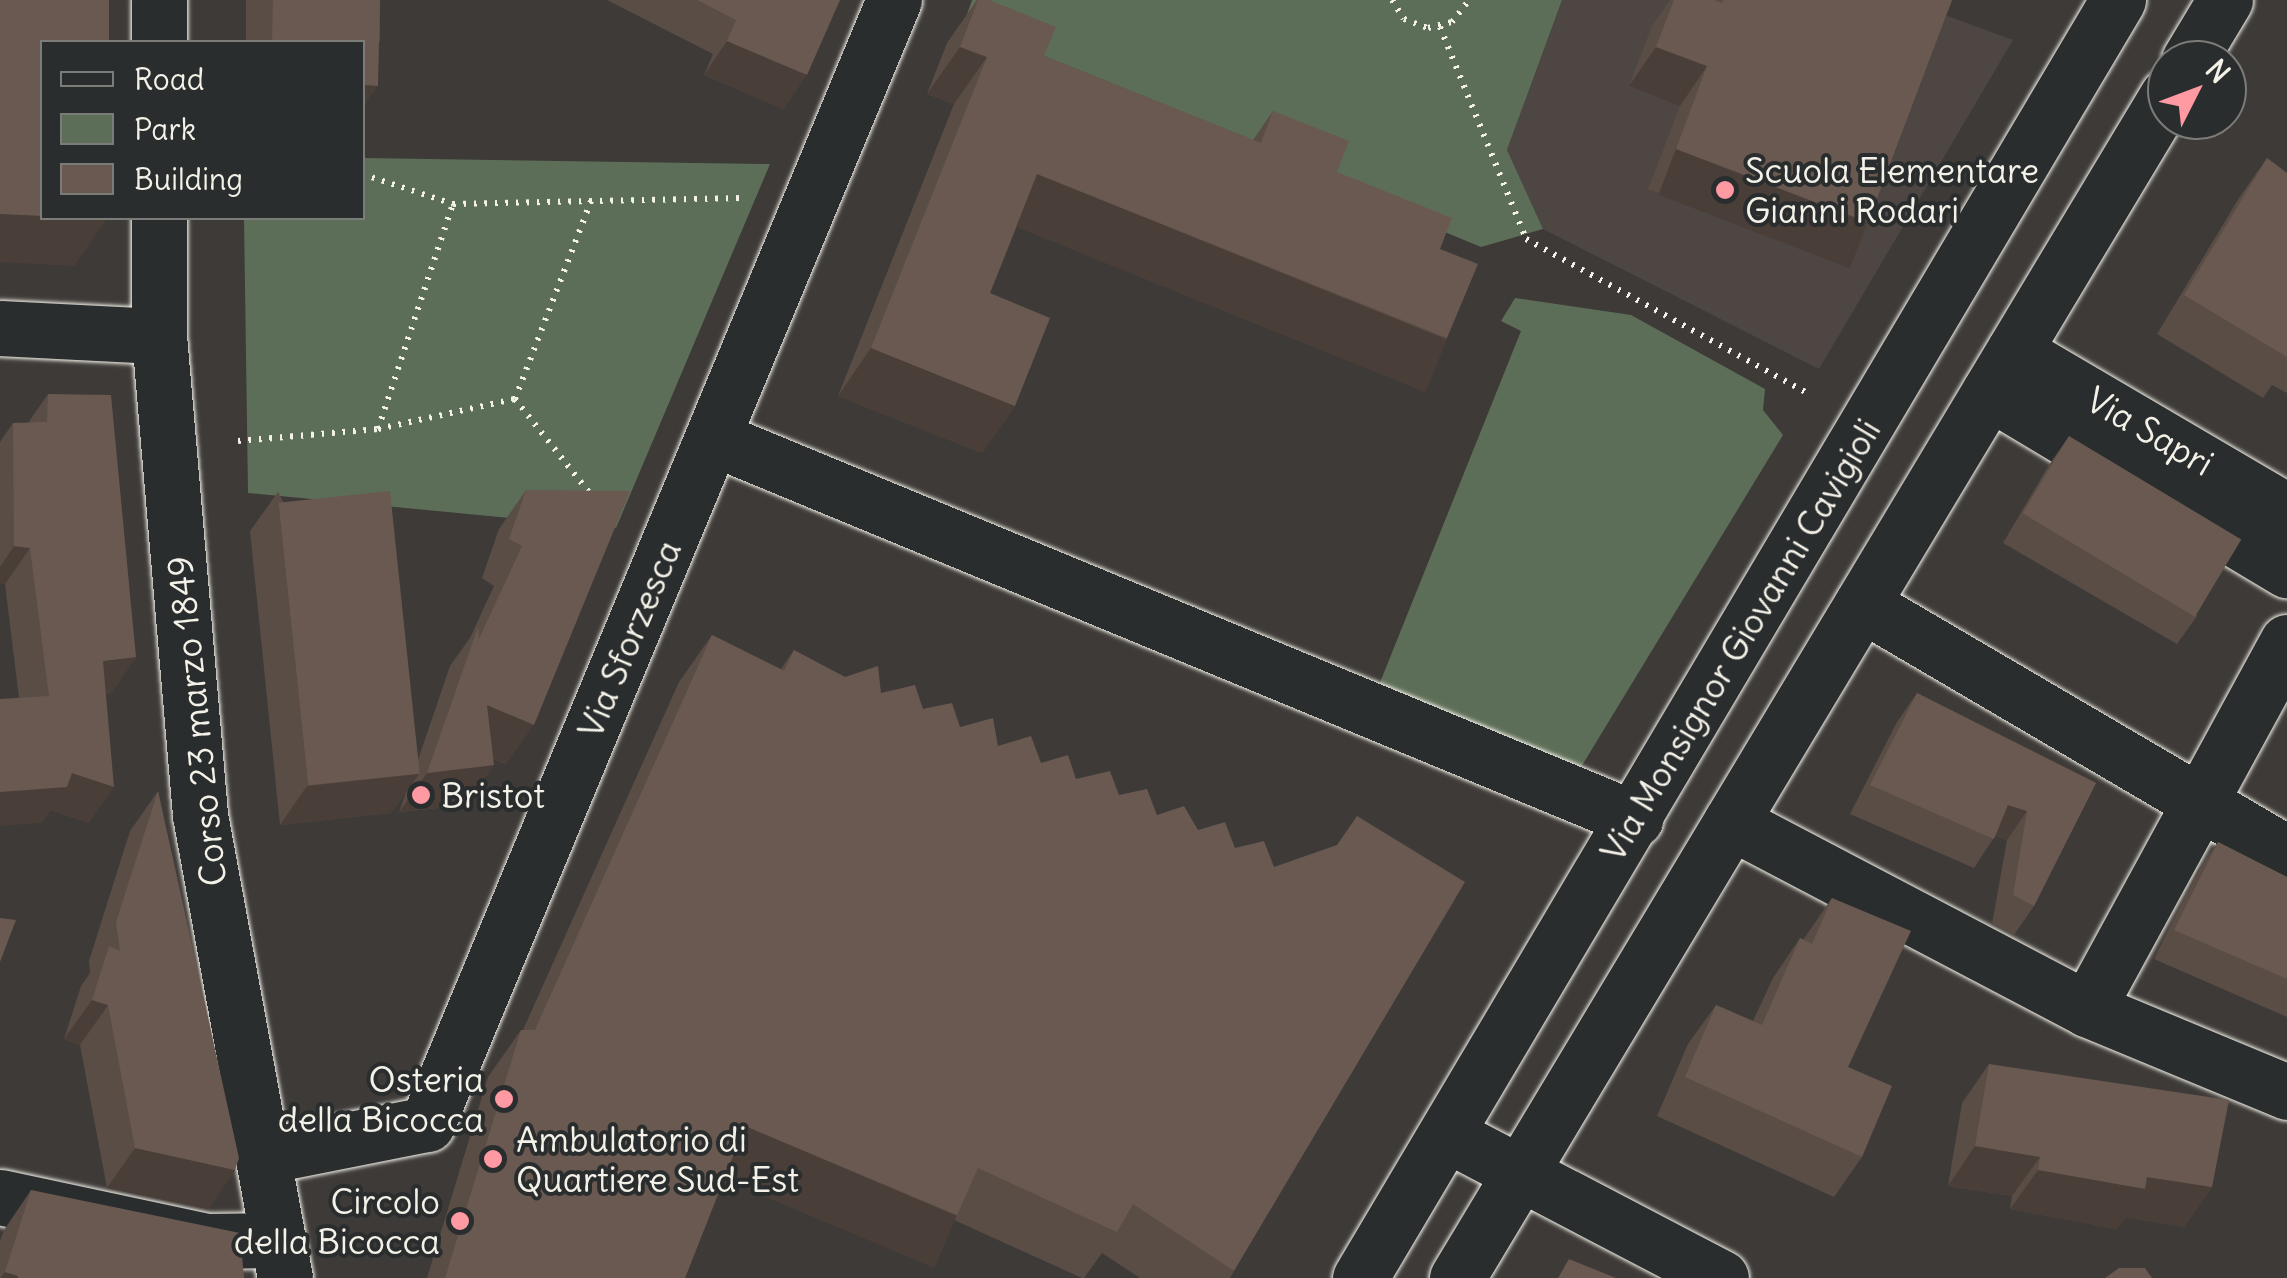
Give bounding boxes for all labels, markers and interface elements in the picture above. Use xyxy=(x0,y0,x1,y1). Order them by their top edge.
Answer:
legend xyxy=(40,40,365,220)
north arrow xyxy=(2147,40,2247,140)
text: N xyxy=(2198,52,2238,90)
text: Road xyxy=(134,60,204,98)
text: Park xyxy=(134,110,196,148)
place label: Scuola Elementare Gianni Rodari xyxy=(1745,149,2039,231)
text: Building xyxy=(134,160,243,198)
marker: Scuola Elementare Gianni Rodari xyxy=(1714,179,1736,201)
street label: Via Sapri xyxy=(2079,378,2221,484)
street label: Via Monsignor Giovanni Cavigioli xyxy=(1591,411,1889,869)
street label: Via Sforzesca xyxy=(569,534,689,744)
street label: Corso 23 marzo 1849 xyxy=(158,554,234,888)
place label: Bristot xyxy=(441,774,545,816)
marker: Bristot xyxy=(410,784,432,806)
place label: Osteria della Bicocca xyxy=(278,1058,484,1140)
marker: Osteria della Bicocca xyxy=(493,1088,515,1110)
place label: Ambulatorio di Quartiere Sud-Est xyxy=(516,1118,799,1200)
marker: Ambulatorio di Quartiere Sud-Est xyxy=(480,1146,506,1172)
place label: Circolo della Bicocca xyxy=(234,1180,440,1262)
marker: Circolo della Bicocca xyxy=(449,1210,471,1232)

